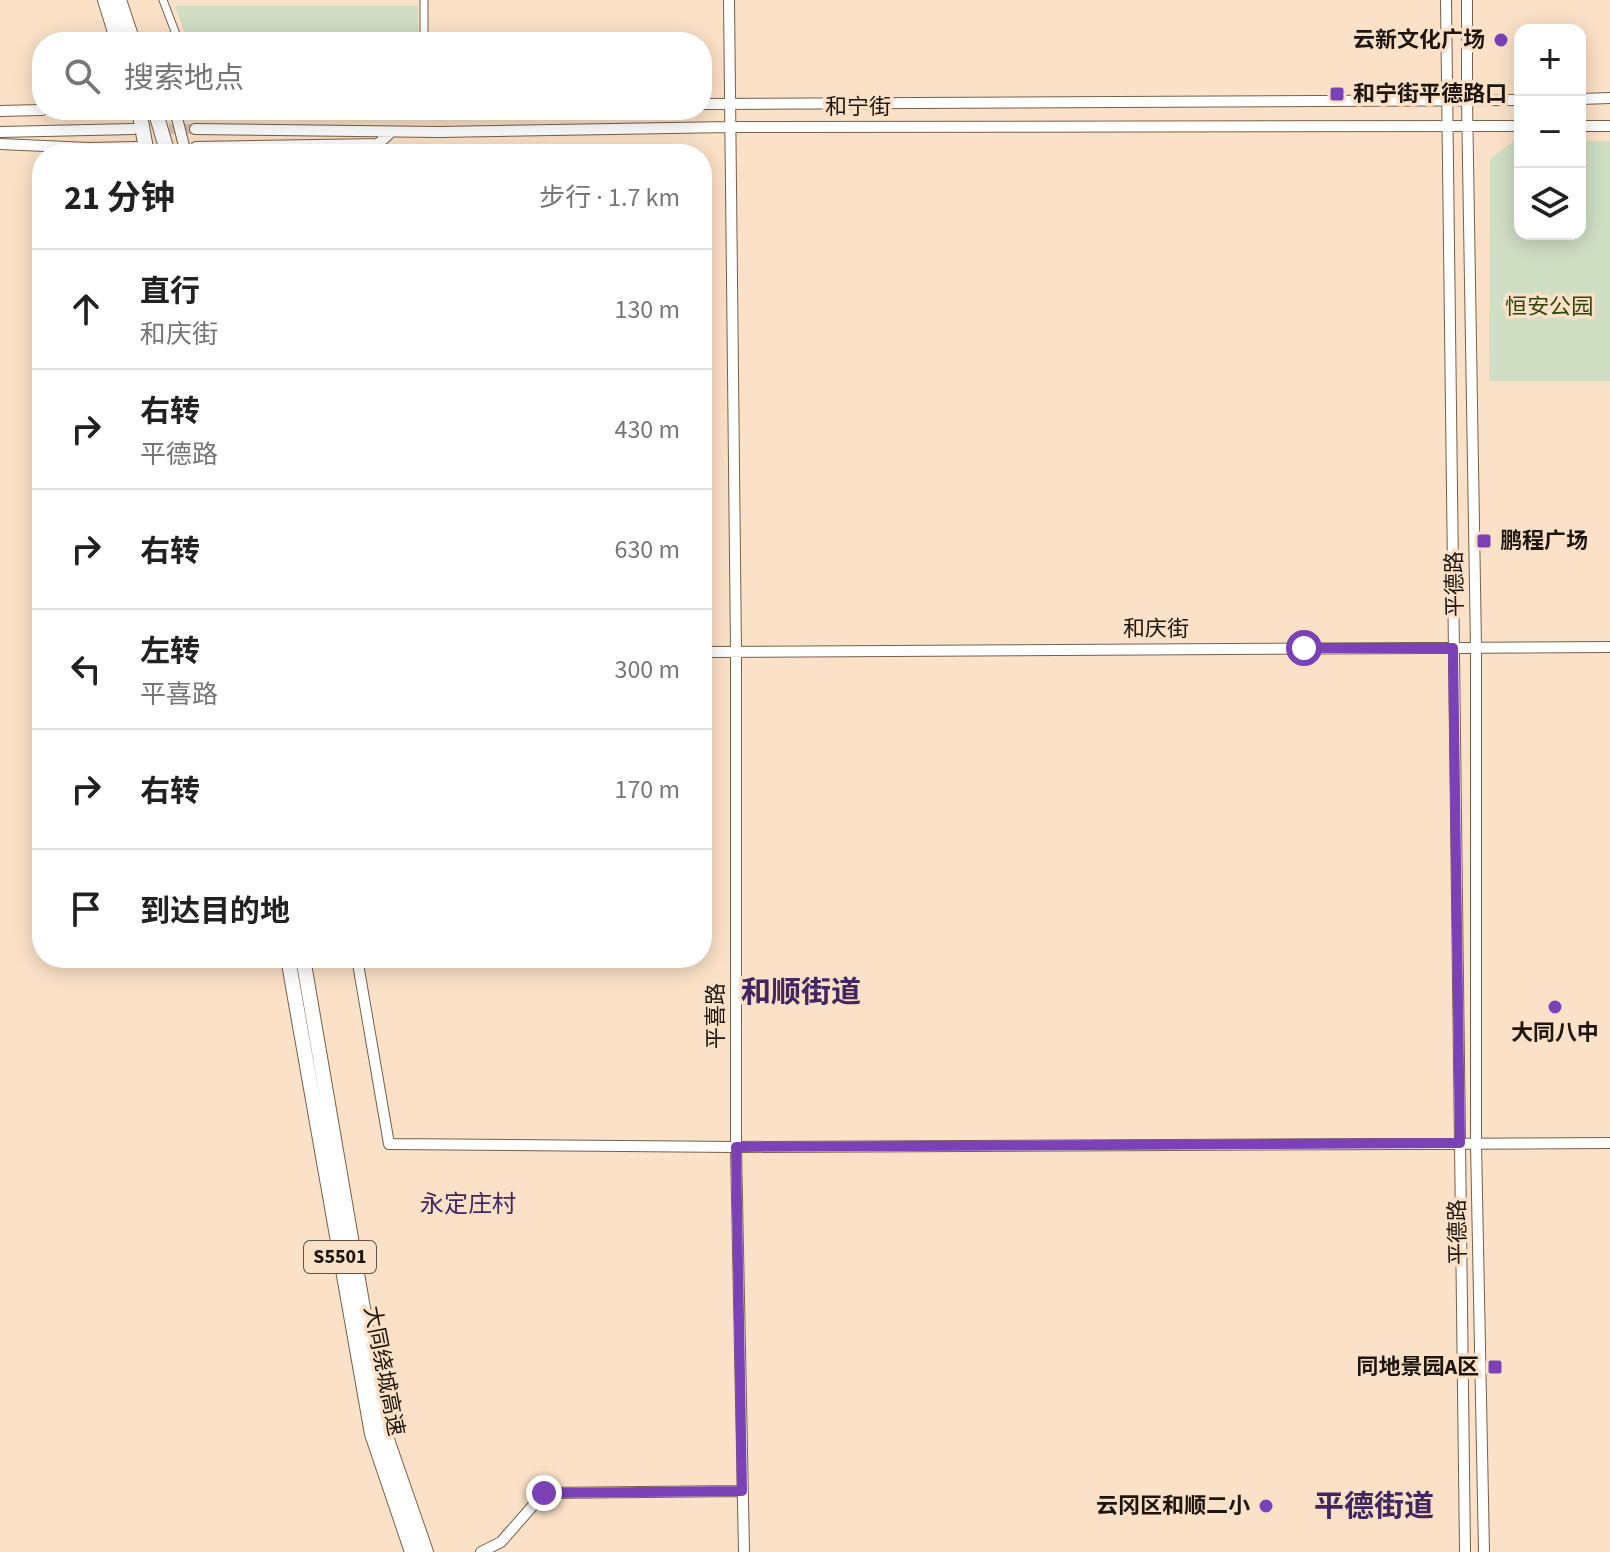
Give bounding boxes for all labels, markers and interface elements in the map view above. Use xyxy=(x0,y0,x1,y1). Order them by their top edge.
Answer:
place label: 云新文化广场 xyxy=(1353,24,1485,56)
map controls xyxy=(1514,24,1586,240)
button: + xyxy=(1514,24,1586,96)
marker: 云新文化广场 xyxy=(1492,31,1510,49)
search box xyxy=(32,32,712,120)
icon: search xyxy=(60,54,104,98)
text: 搜索地点 xyxy=(124,57,244,100)
place label: 和宁街平德路口 xyxy=(1353,78,1507,110)
marker: 和宁街平德路口 xyxy=(1328,85,1346,103)
street label: 和宁街 xyxy=(825,91,891,123)
button: − xyxy=(1514,96,1586,168)
button: layers xyxy=(1514,168,1586,240)
text: 21 分钟 xyxy=(64,174,175,223)
text: 步行 · 1.7 km xyxy=(539,179,680,216)
text: 直行 xyxy=(140,270,200,313)
icon: ahead xyxy=(64,287,108,331)
text: 130 m xyxy=(614,291,680,328)
park label: 恒安公园 xyxy=(1505,291,1593,323)
text: 和庆街 xyxy=(140,316,218,353)
text: 右转 xyxy=(140,390,200,433)
icon: right xyxy=(64,407,108,451)
text: 430 m xyxy=(614,411,680,448)
text: 平德路 xyxy=(140,436,218,473)
place label: 鹏程广场 xyxy=(1500,525,1588,557)
icon: right xyxy=(64,527,108,571)
text: 右转 xyxy=(140,530,200,573)
text: 630 m xyxy=(614,531,680,568)
marker: 鹏程广场 xyxy=(1475,532,1493,550)
street label: 平德路 xyxy=(1438,551,1472,617)
street label: 和庆街 xyxy=(1123,613,1189,645)
text: 左转 xyxy=(140,630,200,673)
route start xyxy=(1286,630,1322,666)
icon: left xyxy=(64,647,108,691)
text: 300 m xyxy=(614,651,680,688)
text: 平喜路 xyxy=(140,676,218,713)
icon: right xyxy=(64,767,108,811)
text: 右转 xyxy=(140,770,200,813)
text: 170 m xyxy=(614,771,680,808)
icon: arrive xyxy=(64,887,108,931)
text: 到达目的地 xyxy=(140,890,290,933)
district label: 和顺街道 xyxy=(741,971,861,1014)
street label: 平喜路 xyxy=(700,983,732,1049)
marker: 大同八中 xyxy=(1546,998,1564,1016)
place label: 大同八中 xyxy=(1511,1017,1599,1049)
district label: 永定庄村 xyxy=(420,1187,516,1222)
street label: 平德路 xyxy=(1441,1199,1475,1265)
road number: S5501 xyxy=(304,1241,376,1273)
street label: 大同绕城高速 xyxy=(356,1303,412,1439)
place label: 同地景园A区 xyxy=(1356,1351,1479,1383)
marker: 同地景园A区 xyxy=(1486,1358,1504,1376)
route end xyxy=(526,1475,562,1511)
district label: 平德街道 xyxy=(1314,1485,1434,1528)
place label: 云冈区和顺二小 xyxy=(1096,1490,1250,1522)
marker: 云冈区和顺二小 xyxy=(1257,1497,1275,1515)

